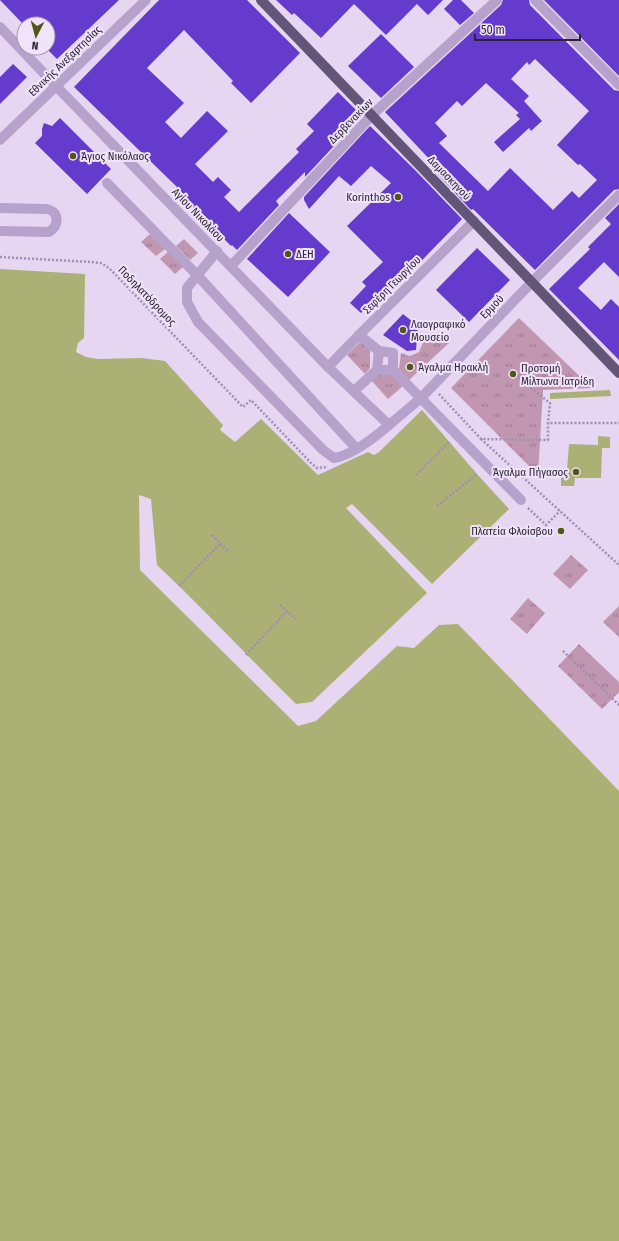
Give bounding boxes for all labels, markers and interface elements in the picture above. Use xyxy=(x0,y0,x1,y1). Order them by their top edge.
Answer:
north arrow xyxy=(16,16,56,56)
scale bar xyxy=(475,16,580,42)
street label: Εθνικής Ανεξαρτησίας xyxy=(26,23,104,99)
text: 50 m xyxy=(481,23,505,37)
text: N xyxy=(31,39,39,52)
street label: Δερβενακίων xyxy=(326,95,376,146)
place label: Άγιος Νικόλαος xyxy=(81,150,149,163)
marker: Άγιος Νικόλαος xyxy=(68,151,78,161)
street label: Δαμασκηνού xyxy=(425,153,473,203)
street label: Αγίου Νικολάου xyxy=(169,185,227,245)
place label: Korinthos xyxy=(346,191,390,204)
marker: Korinthos xyxy=(393,192,403,202)
place label: ΔΕΗ xyxy=(296,248,314,261)
marker: ΔΕΗ xyxy=(283,249,293,259)
street label: Σεφέρη Γεωργίου xyxy=(360,253,424,317)
street label: Ποδηλατόδρομος xyxy=(115,263,179,329)
street label: Ερμού xyxy=(478,292,506,322)
place label: Λαογραφικό Μουσείο xyxy=(411,318,466,344)
marker: Λαογραφικό Μουσείο xyxy=(398,325,408,335)
place label: Άγαλμα Ηρακλή xyxy=(418,361,488,374)
marker: Άγαλμα Ηρακλή xyxy=(405,362,415,372)
place label: Προτομή Μίλτωνα Ιατρίδη xyxy=(521,362,594,388)
marker: Προτομή Μίλτωνα Ιατρίδη xyxy=(508,369,518,379)
place label: Άγαλμα Πήγασος xyxy=(493,466,568,479)
marker: Άγαλμα Πήγασος xyxy=(571,467,581,477)
place label: Πλατεία Φλοίσβου xyxy=(471,525,553,538)
marker: Πλατεία Φλοίσβου xyxy=(556,526,566,536)

